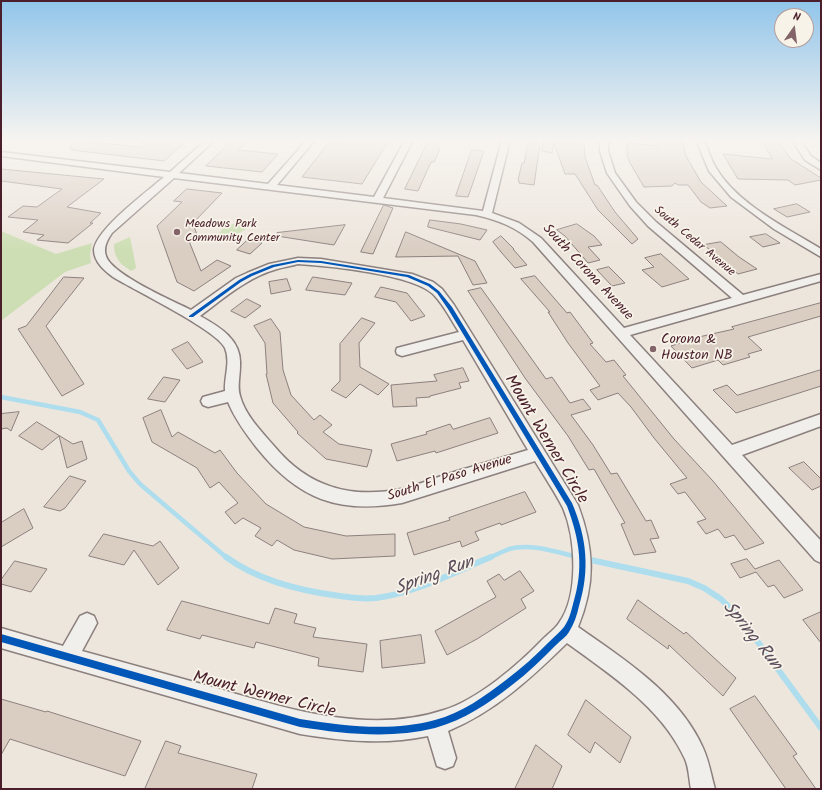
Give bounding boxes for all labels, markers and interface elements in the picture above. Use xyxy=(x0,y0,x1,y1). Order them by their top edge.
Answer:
north arrow xyxy=(774,8,814,48)
text: N xyxy=(791,8,802,27)
street label: South Cedar Avenue xyxy=(650,204,738,280)
place label: Meadows Park Community Center xyxy=(185,218,280,246)
street label: South Corona Avenue xyxy=(538,221,636,325)
marker: Meadows Park Community Center xyxy=(172,227,182,237)
place label: Corona & Houston NB xyxy=(661,333,733,366)
marker: Corona & Houston NB xyxy=(648,344,658,354)
street label: Mount Werner Circle xyxy=(498,372,592,508)
street label: South El Paso Avenue xyxy=(386,452,514,506)
water label: Spring Run xyxy=(393,553,477,601)
water label: Spring Run xyxy=(717,598,785,676)
street label: Mount Werner Circle xyxy=(190,668,338,724)

